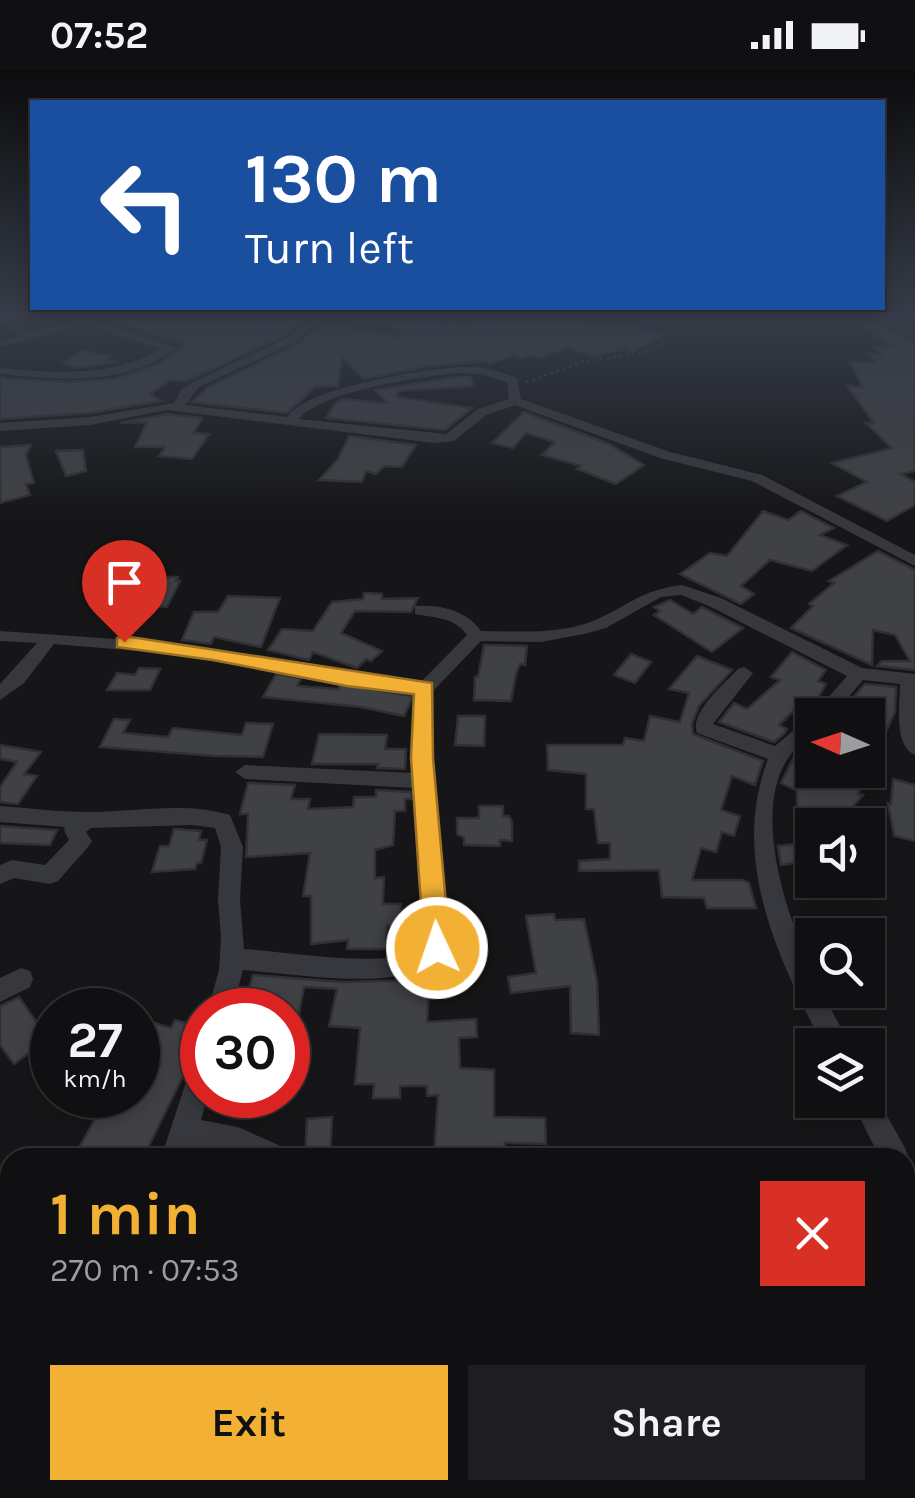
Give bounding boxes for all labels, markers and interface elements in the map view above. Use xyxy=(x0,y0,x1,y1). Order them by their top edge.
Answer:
text: 07:52 xyxy=(50,13,148,58)
text: 130 m xyxy=(245,138,442,220)
icon: left xyxy=(80,140,210,270)
text: Turn left xyxy=(245,222,414,274)
pin xyxy=(82,540,167,643)
icon: arrive xyxy=(97,555,152,610)
north arrow xyxy=(795,698,885,788)
map controls xyxy=(795,698,885,1118)
button: sound xyxy=(795,808,885,898)
position arrow xyxy=(385,896,489,1000)
button: search xyxy=(795,918,885,1008)
speed limit sign: 30 xyxy=(180,988,310,1118)
text: 27 xyxy=(67,1011,123,1070)
button: layers xyxy=(795,1028,885,1118)
text: km/h xyxy=(63,1064,127,1093)
text: 1 min xyxy=(50,1179,201,1249)
button: close xyxy=(760,1181,865,1286)
text: 270 m · 07:53 xyxy=(50,1252,239,1289)
button: Exit xyxy=(50,1365,448,1480)
button: Share xyxy=(468,1365,865,1480)

